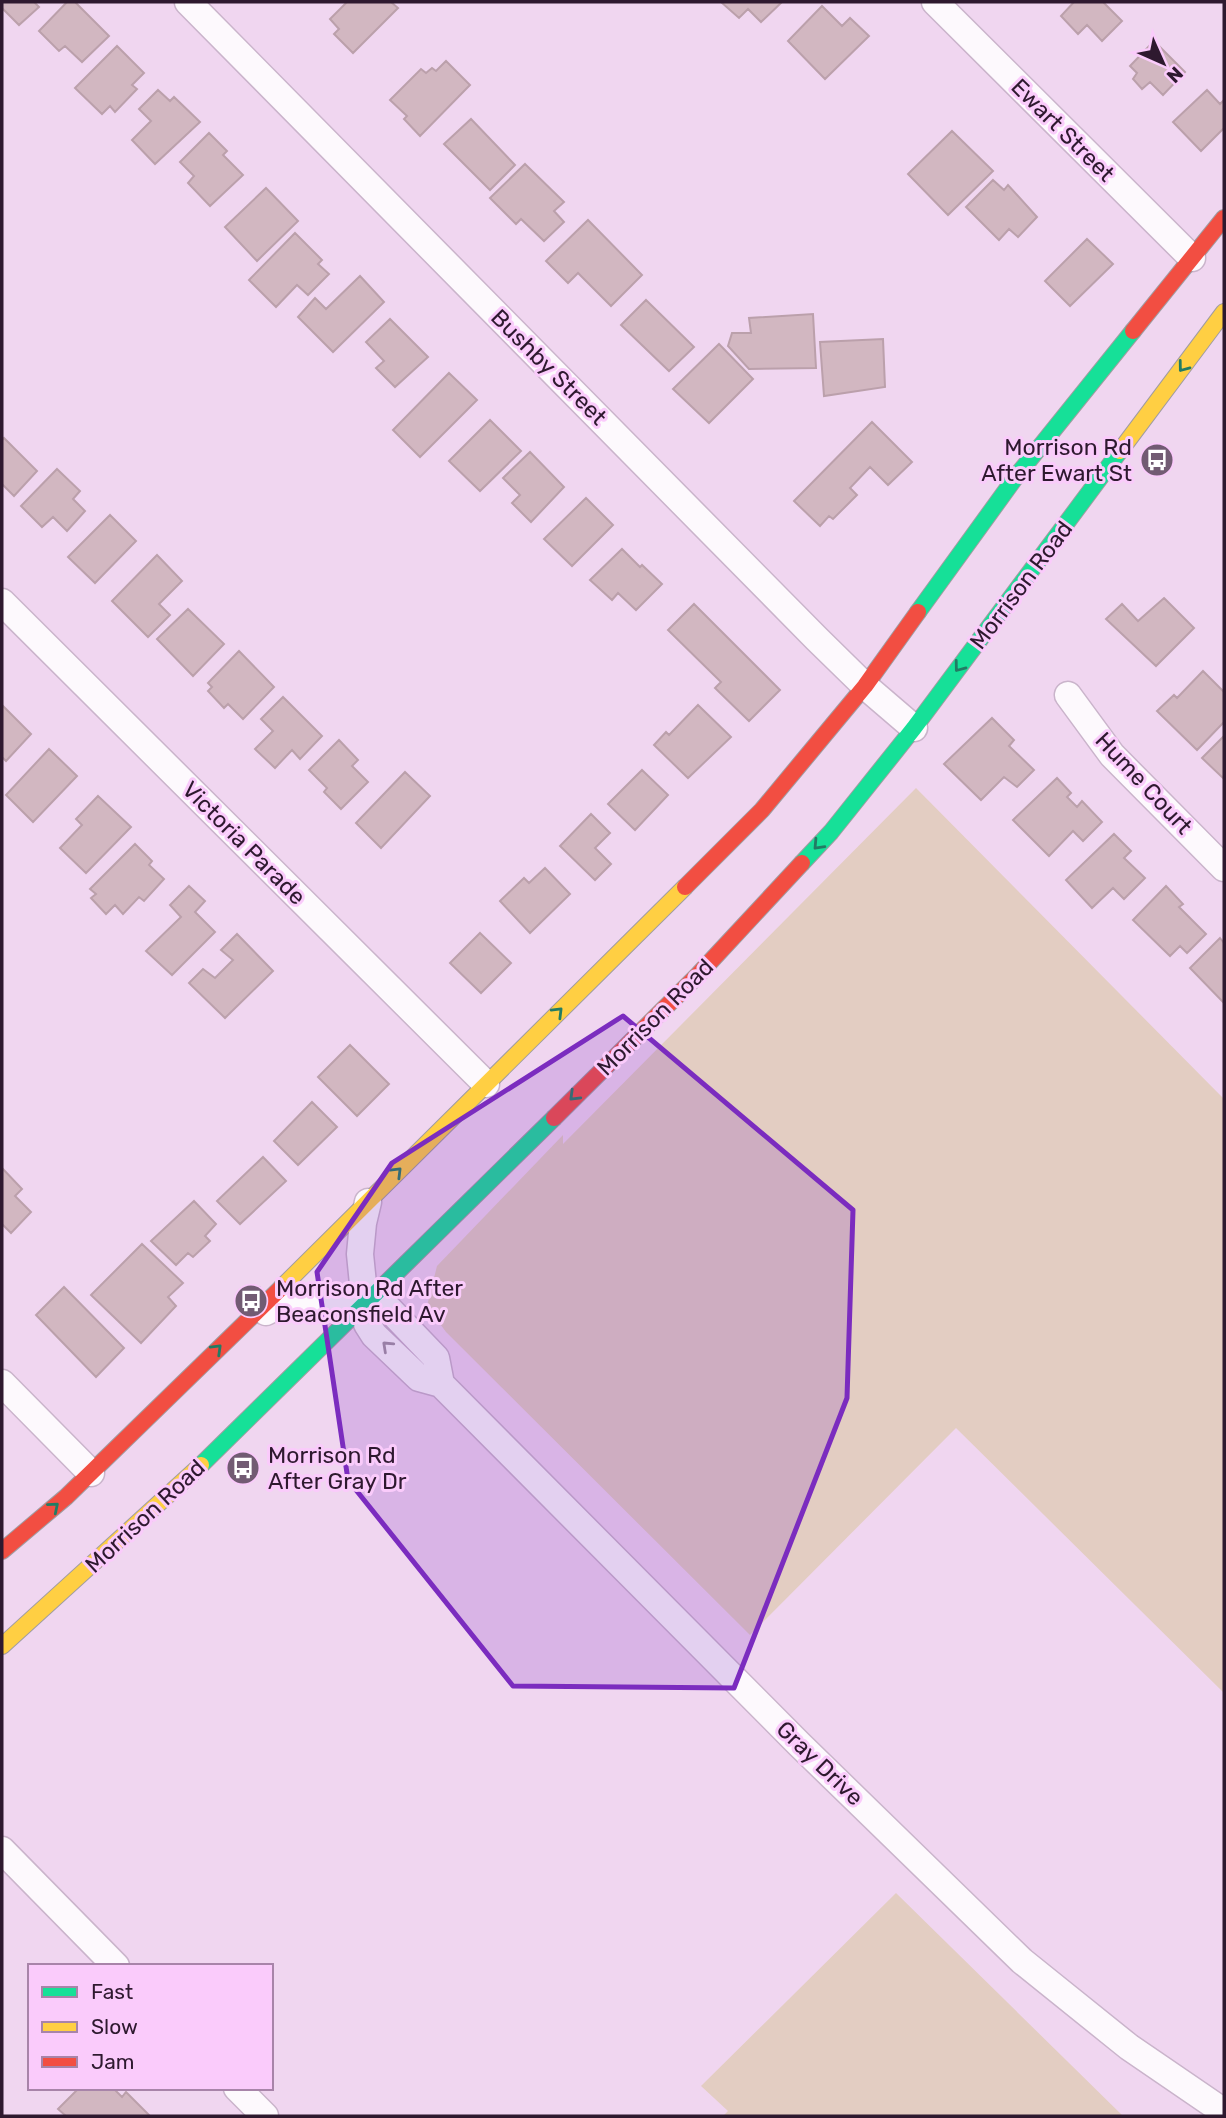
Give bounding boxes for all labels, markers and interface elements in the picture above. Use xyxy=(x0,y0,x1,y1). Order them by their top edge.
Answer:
north arrow xyxy=(1128,28,1198,98)
text: N xyxy=(1162,62,1188,88)
street label: Ewart Street xyxy=(1006,73,1120,187)
street label: Bushby Street xyxy=(485,303,613,431)
one-way arrow xyxy=(1179,359,1192,372)
place label: Morrison Rd After Ewart St xyxy=(981,433,1132,487)
bus stop icon: Morrison Rd After Ewart St xyxy=(1138,441,1176,479)
street label: Morrison Road xyxy=(964,515,1078,655)
one-way arrow xyxy=(955,659,968,672)
street label: Hume Court xyxy=(1090,726,1198,840)
street label: Victoria Parade xyxy=(176,775,312,911)
one-way arrow xyxy=(814,837,827,850)
street label: Morrison Road xyxy=(591,953,719,1081)
one-way arrow xyxy=(550,1007,563,1020)
one-way arrow xyxy=(570,1088,583,1101)
one-way arrow xyxy=(389,1168,402,1181)
place label: Morrison Rd After Beaconsfield Av xyxy=(276,1274,463,1328)
bus stop icon: Morrison Rd After Beaconsfield Av xyxy=(232,1282,270,1320)
one-way arrow xyxy=(382,1342,395,1355)
one-way arrow xyxy=(209,1344,222,1357)
place label: Morrison Rd After Gray Dr xyxy=(268,1441,407,1495)
bus stop icon: Morrison Rd After Gray Dr xyxy=(224,1449,262,1487)
street label: Morrison Road xyxy=(79,1453,211,1579)
one-way arrow xyxy=(45,1503,58,1515)
street label: Gray Drive xyxy=(771,1715,869,1811)
legend xyxy=(28,1964,273,2090)
text: Fast xyxy=(91,1979,133,2004)
text: Slow xyxy=(91,2014,138,2039)
text: Jam xyxy=(91,2049,135,2074)

